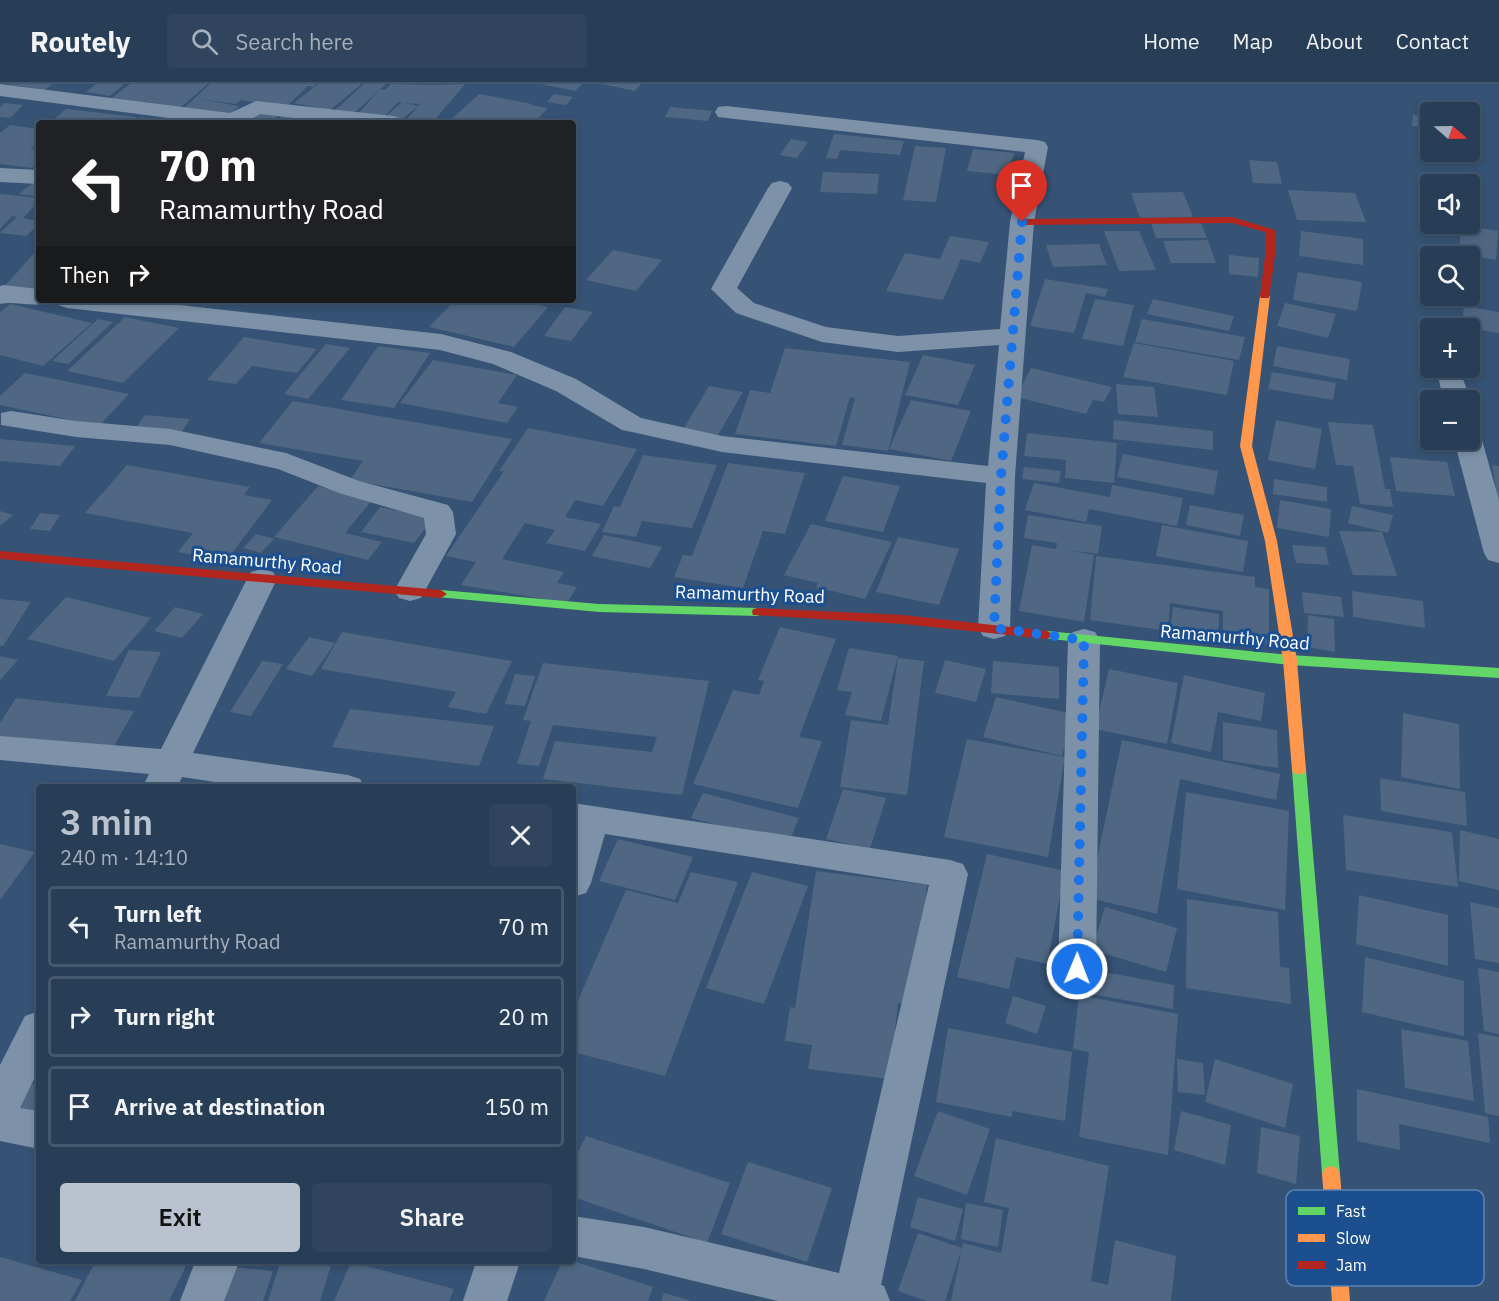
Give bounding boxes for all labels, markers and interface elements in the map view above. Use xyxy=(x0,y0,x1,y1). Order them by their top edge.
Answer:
search box xyxy=(167,14,587,68)
text: Routely xyxy=(30,23,131,60)
icon: search xyxy=(188,25,221,58)
text: Search here xyxy=(236,27,354,56)
text: Home xyxy=(1143,27,1200,55)
text: Map xyxy=(1233,27,1273,55)
text: About xyxy=(1306,27,1363,55)
text: Contact xyxy=(1396,27,1469,55)
north arrow xyxy=(1420,102,1480,162)
map controls xyxy=(1420,102,1480,450)
text: 70 m xyxy=(159,138,257,193)
icon: left xyxy=(60,144,138,222)
pin xyxy=(996,160,1047,222)
icon: arrive xyxy=(1005,169,1038,202)
button: sound xyxy=(1420,174,1480,234)
text: Ramamurthy Road xyxy=(159,191,384,226)
button: search xyxy=(1420,246,1480,306)
icon: right xyxy=(122,258,155,291)
text: Then xyxy=(60,260,110,289)
button: + xyxy=(1420,318,1480,378)
button: − xyxy=(1420,390,1480,450)
street label: Ramamurthy Road xyxy=(191,543,343,579)
street label: Ramamurthy Road xyxy=(675,580,825,608)
street label: Ramamurthy Road xyxy=(1159,619,1311,655)
text: 3 min xyxy=(60,798,153,845)
button: close xyxy=(489,804,552,867)
text: 240 m · 14:10 xyxy=(60,844,188,871)
text: Turn left xyxy=(114,899,202,928)
icon: left xyxy=(63,910,96,943)
text: 70 m xyxy=(498,912,549,941)
text: Ramamurthy Road xyxy=(114,928,281,955)
position arrow xyxy=(1045,937,1109,1001)
icon: right xyxy=(63,1000,96,1033)
text: Turn right xyxy=(114,1002,215,1031)
text: 20 m xyxy=(498,1002,549,1031)
icon: arrive xyxy=(63,1090,96,1123)
text: Arrive at destination xyxy=(114,1092,325,1121)
text: 150 m xyxy=(485,1092,549,1121)
button: Exit xyxy=(60,1183,300,1252)
button: Share xyxy=(312,1183,552,1252)
legend xyxy=(1286,1190,1484,1286)
text: Fast xyxy=(1336,1201,1366,1221)
text: Slow xyxy=(1336,1228,1371,1248)
text: Jam xyxy=(1336,1255,1367,1275)

